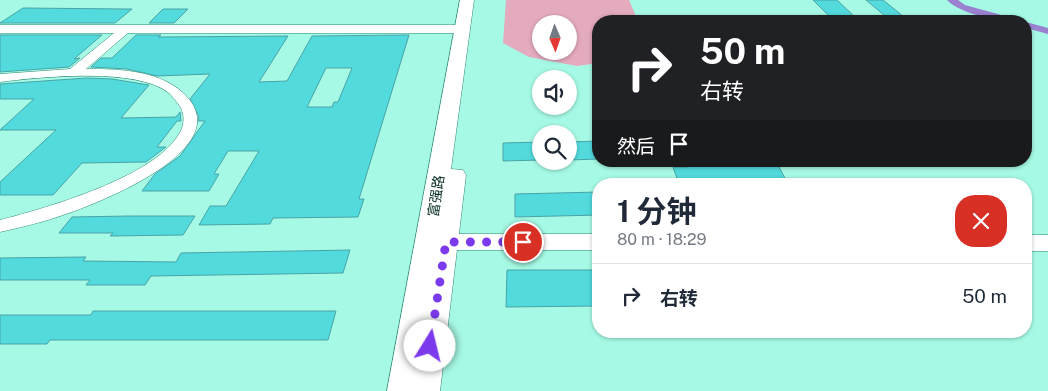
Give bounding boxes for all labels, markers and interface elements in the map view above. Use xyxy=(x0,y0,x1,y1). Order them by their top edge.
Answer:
north arrow xyxy=(532,15,578,60)
map controls xyxy=(532,15,577,170)
text: 50 m xyxy=(700,31,785,72)
icon: right xyxy=(617,35,682,100)
button: sound xyxy=(532,70,577,115)
text: 右转 xyxy=(700,78,744,104)
button: search xyxy=(532,125,577,170)
icon: arrive xyxy=(665,130,693,158)
text: 然后 xyxy=(617,135,655,157)
street label: 富强路 xyxy=(425,174,447,218)
text: 1 分钟 xyxy=(617,193,697,229)
button: close xyxy=(955,195,1007,247)
pin xyxy=(502,221,544,263)
icon: arrive xyxy=(509,228,537,256)
text: 80 m · 18:29 xyxy=(617,230,706,249)
icon: right xyxy=(617,282,645,310)
text: 50 m xyxy=(962,285,1007,307)
text: 右转 xyxy=(660,287,698,309)
position arrow xyxy=(403,319,455,371)

